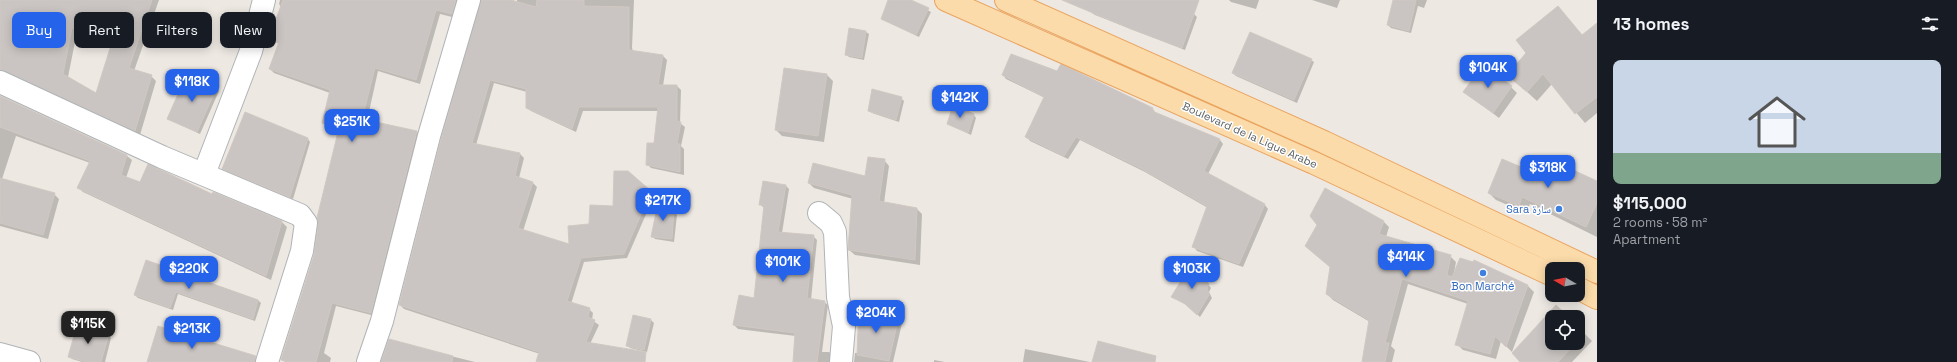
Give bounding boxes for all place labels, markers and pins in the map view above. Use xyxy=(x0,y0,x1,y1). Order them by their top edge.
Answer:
pin: $104K xyxy=(1460,55,1516,89)
pin: $118K xyxy=(164,69,220,103)
pin: $142K xyxy=(932,85,988,119)
pin: $251K xyxy=(324,109,380,143)
pin: $318K xyxy=(1520,155,1576,189)
pin: $217K xyxy=(635,188,691,222)
place label: Sara سارة xyxy=(1506,202,1551,216)
marker: Sara سارة xyxy=(1554,204,1564,214)
pin: $414K xyxy=(1378,244,1434,278)
pin: $101K xyxy=(755,249,811,283)
pin: $220K xyxy=(161,256,217,290)
pin: $103K xyxy=(1164,256,1220,290)
marker: Bon Marché xyxy=(1478,268,1488,278)
place label: Bon Marché xyxy=(1451,279,1515,293)
pin: $204K xyxy=(848,300,904,334)
pin: $115K xyxy=(60,311,116,345)
pin: $213K xyxy=(164,316,220,350)

